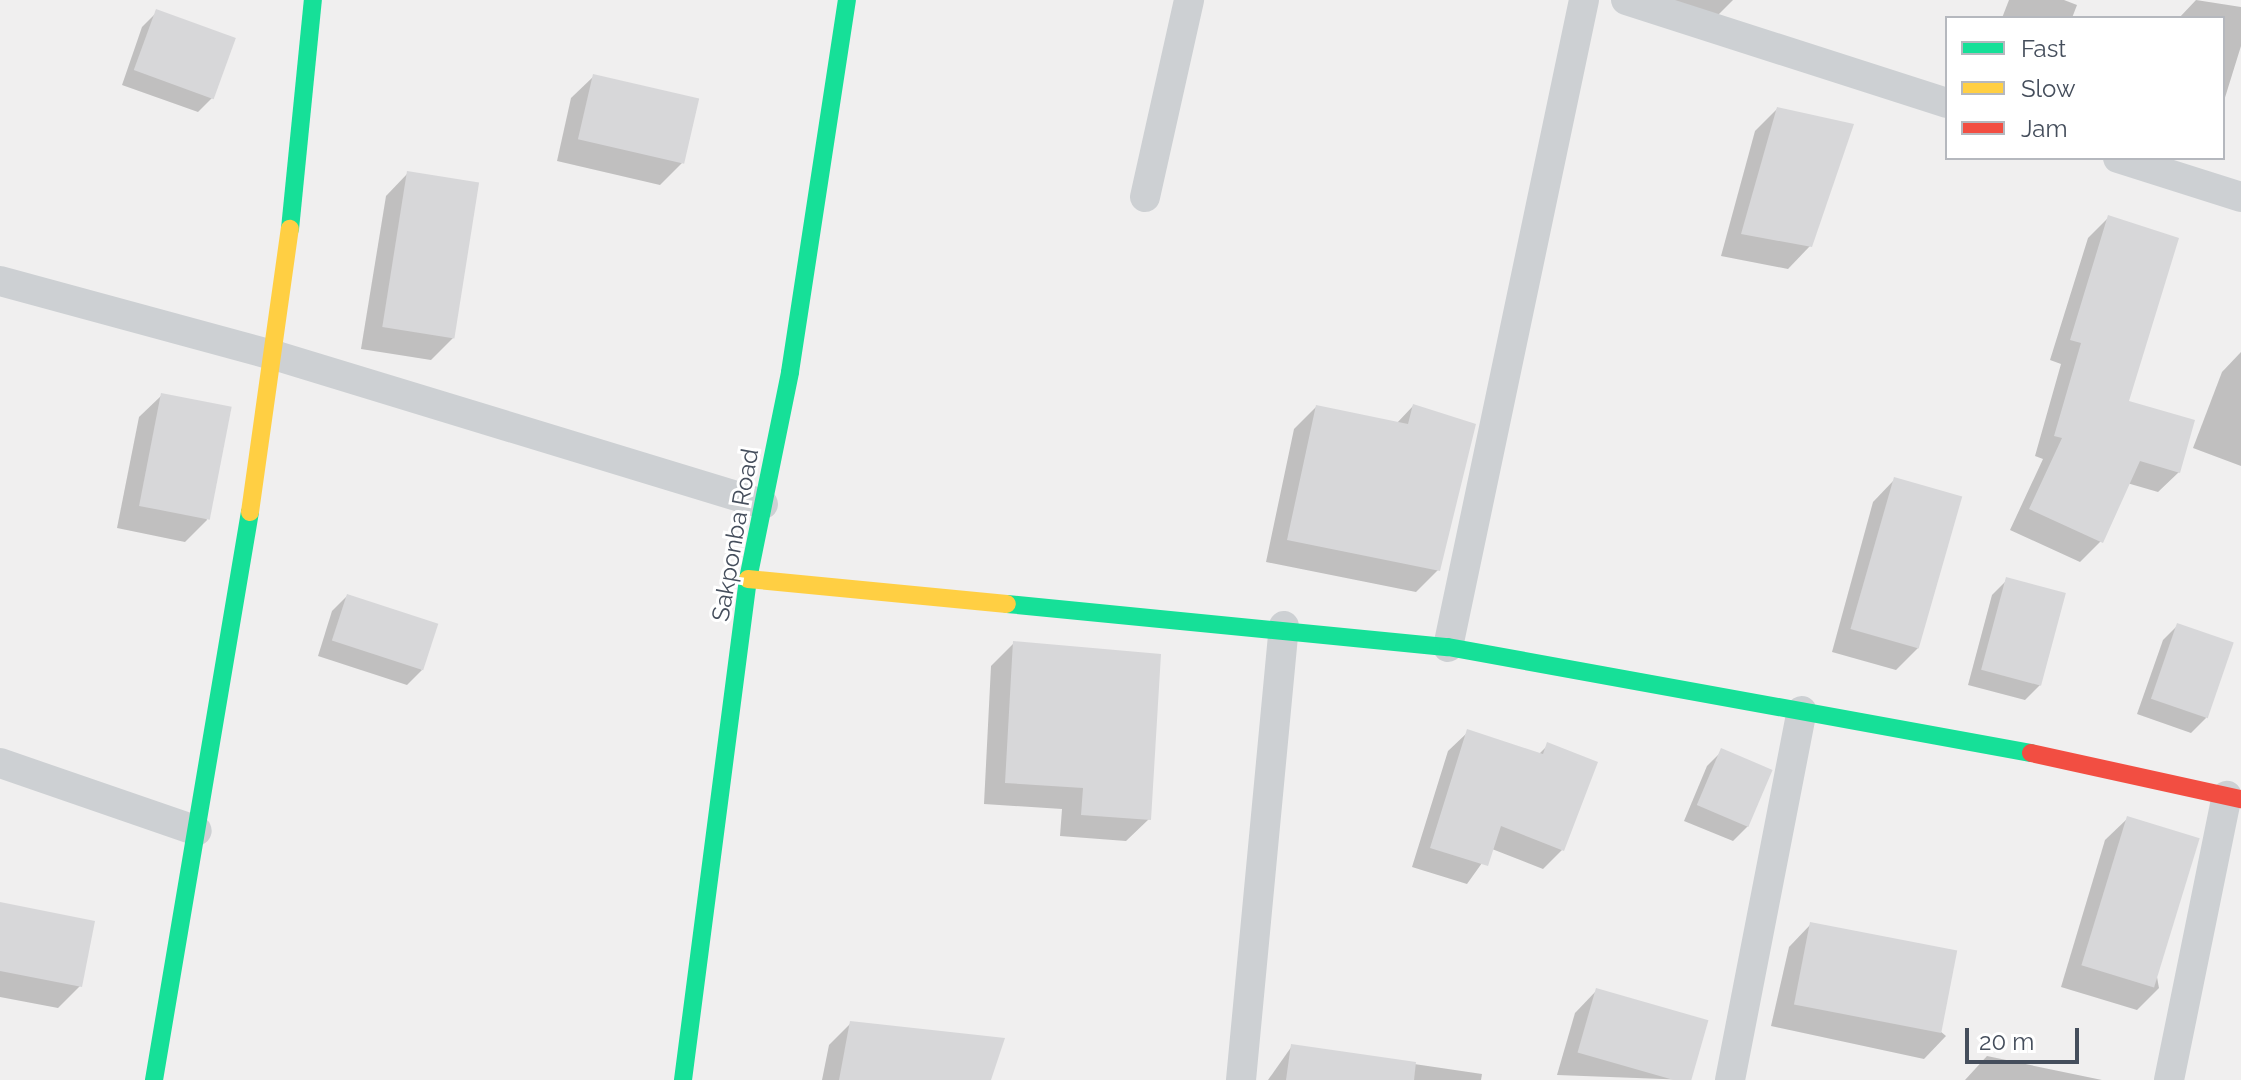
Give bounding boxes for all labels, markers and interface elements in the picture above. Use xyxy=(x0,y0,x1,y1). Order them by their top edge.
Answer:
legend xyxy=(1945,16,2225,160)
text: Fast xyxy=(2021,34,2066,63)
text: Slow xyxy=(2021,74,2075,103)
text: Jam xyxy=(2021,114,2067,143)
street label: Sakponba Road xyxy=(706,446,764,624)
scale bar xyxy=(1969,1012,2083,1062)
text: 20 m xyxy=(1979,1027,2034,1056)

